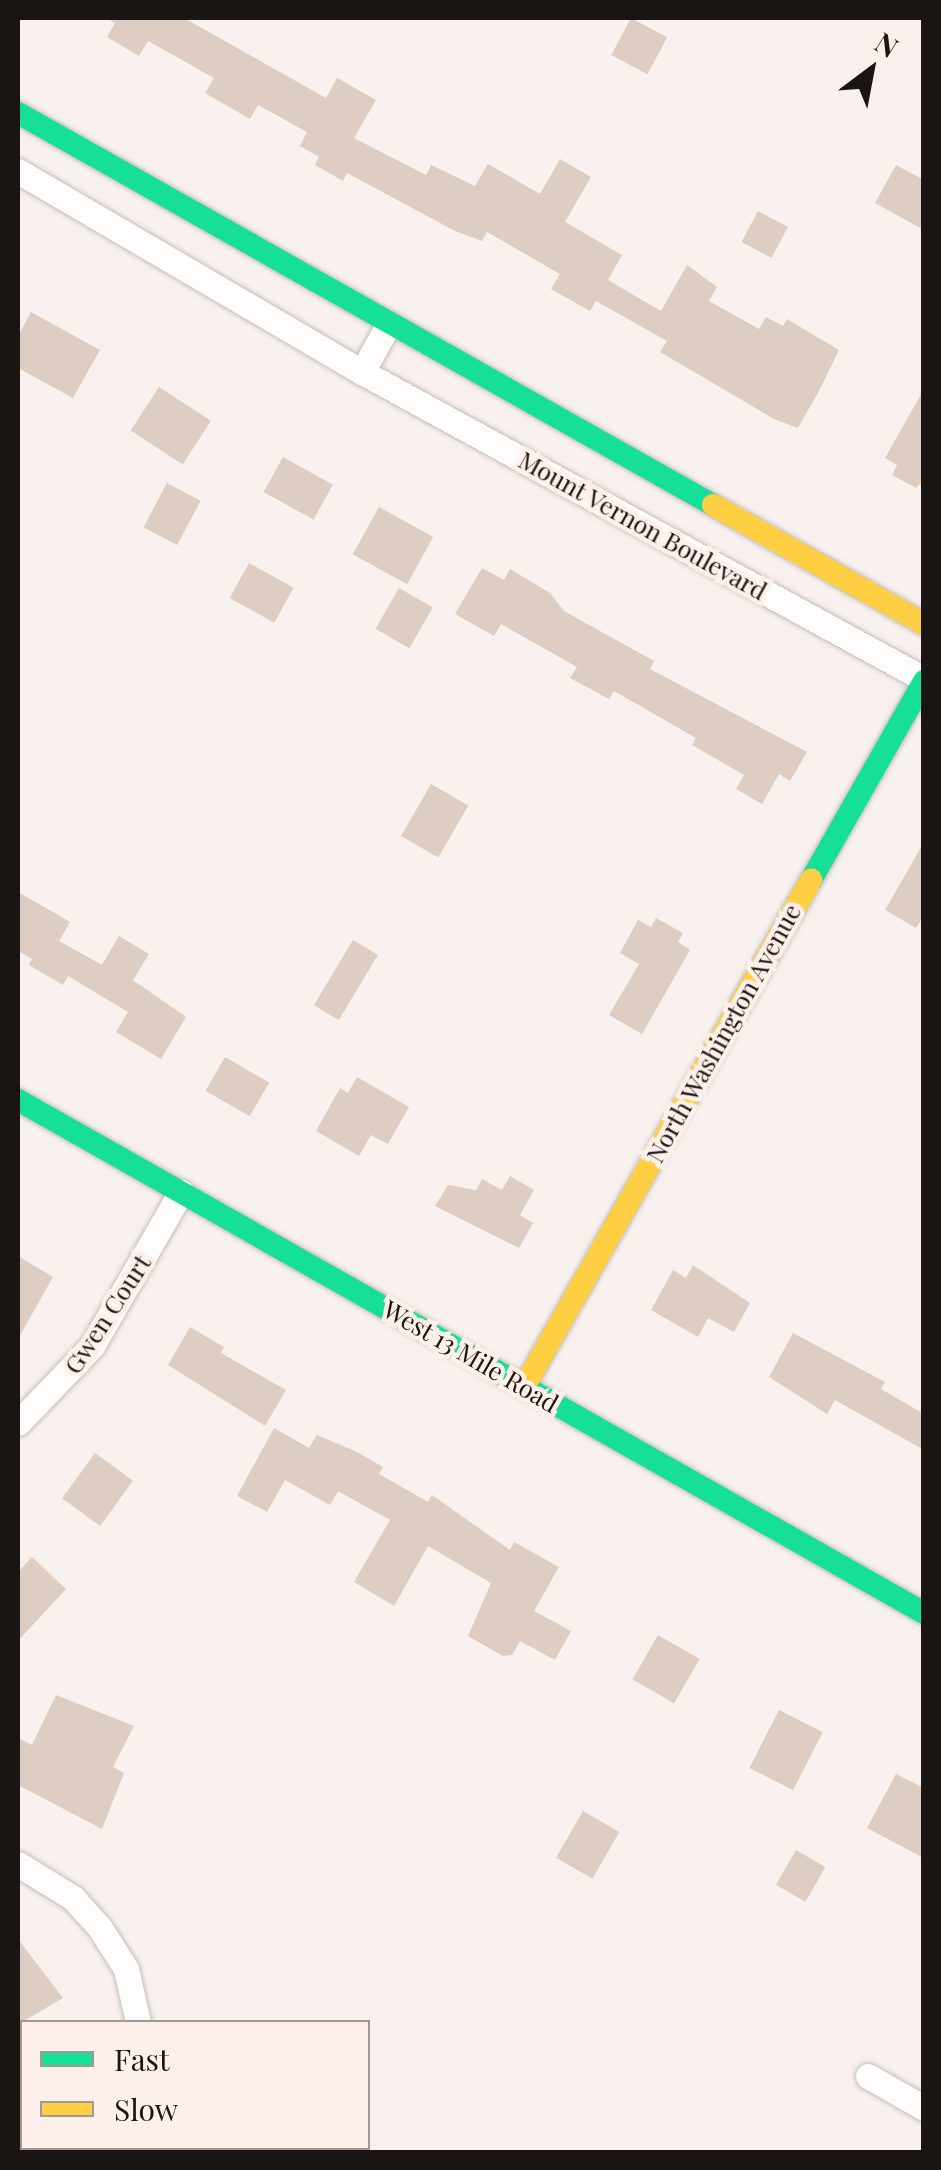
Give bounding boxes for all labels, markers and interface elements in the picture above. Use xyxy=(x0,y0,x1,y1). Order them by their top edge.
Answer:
north arrow xyxy=(821,20,921,120)
text: N xyxy=(869,23,906,65)
street label: Mount Vernon Boulevard xyxy=(513,444,773,606)
street label: North Washington Avenue xyxy=(639,898,807,1168)
street label: Gwen Court xyxy=(57,1249,157,1379)
street label: West 13 Mile Road xyxy=(378,1294,564,1418)
legend xyxy=(20,2020,370,2150)
text: Fast xyxy=(114,2039,170,2079)
text: Slow xyxy=(114,2089,178,2129)

